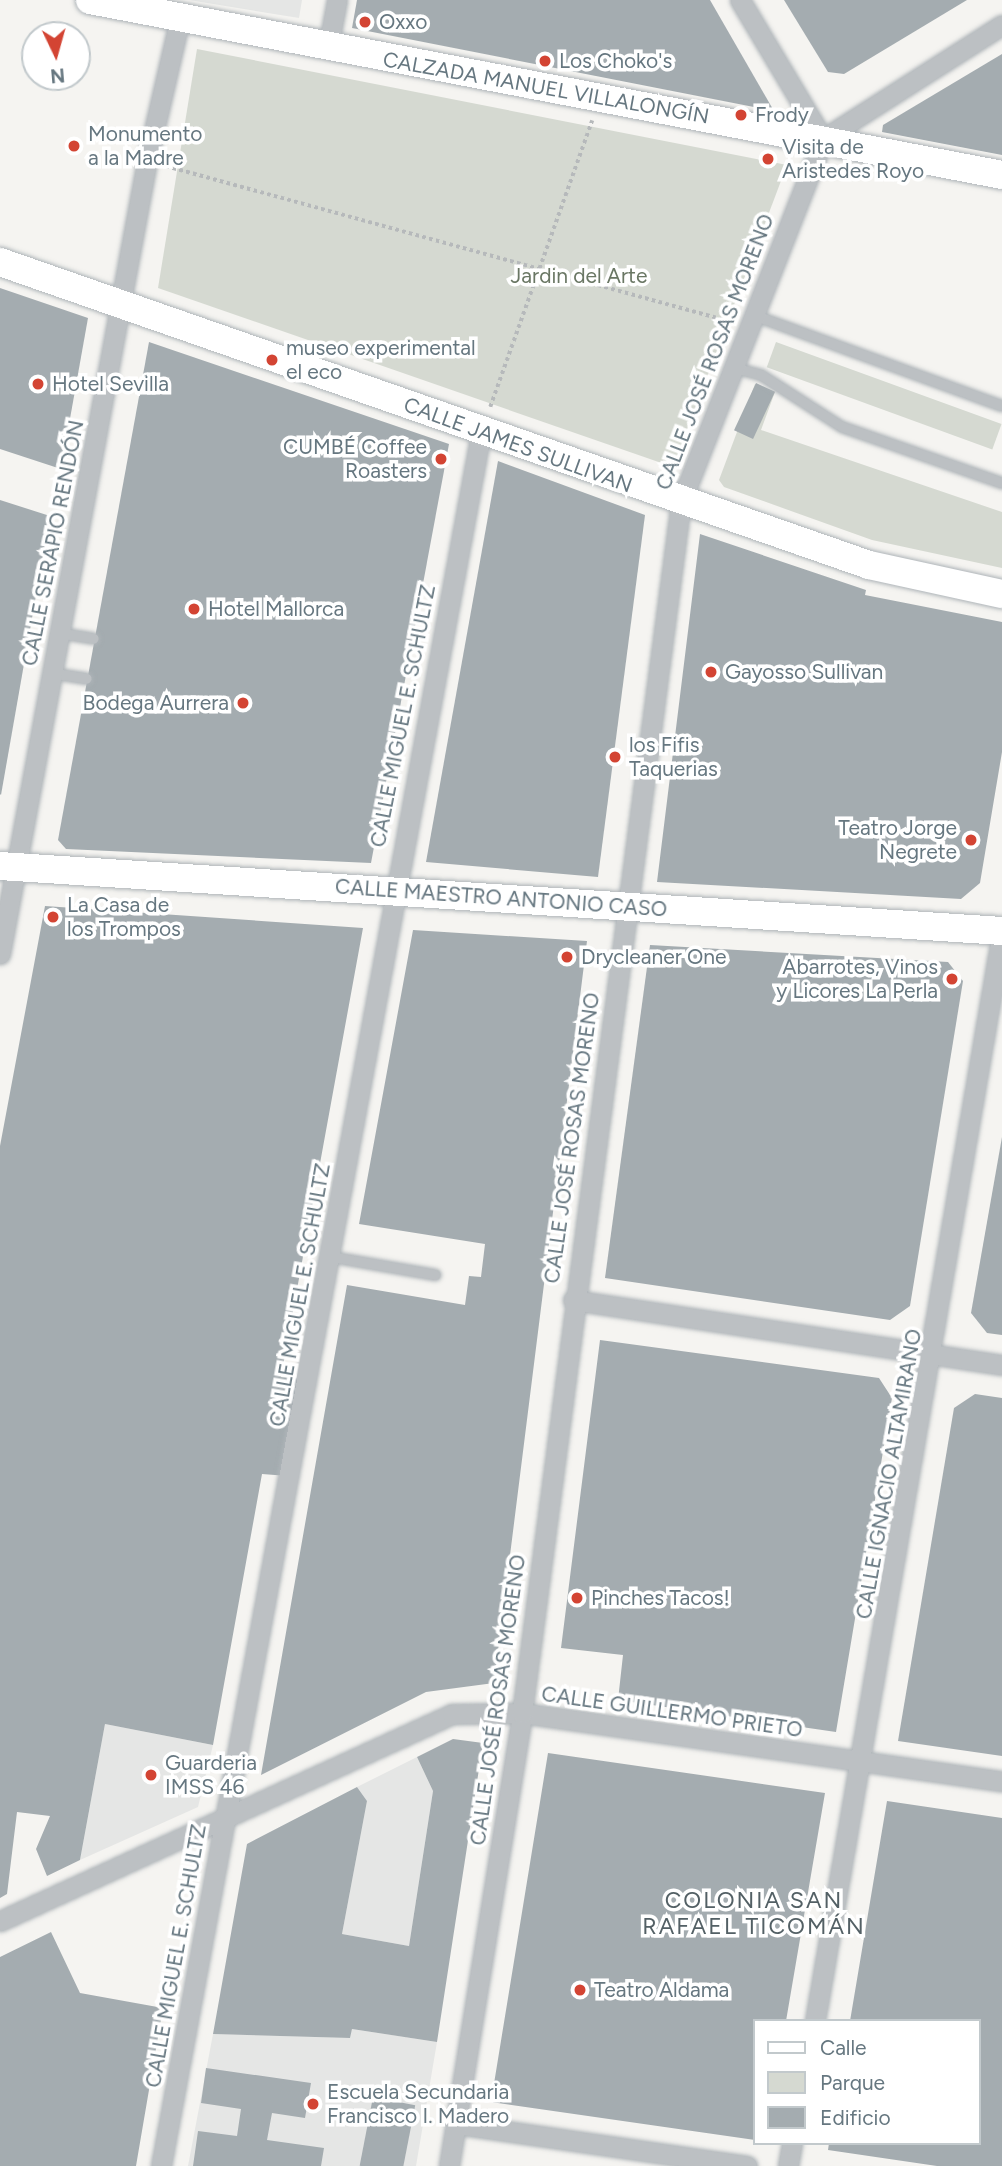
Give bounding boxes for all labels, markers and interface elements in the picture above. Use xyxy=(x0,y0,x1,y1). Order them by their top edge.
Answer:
place label: Oxxo xyxy=(379,9,427,35)
marker: Oxxo xyxy=(357,14,373,30)
north arrow xyxy=(21,21,91,91)
street label: CALZADA MANUEL VILLALONGÍN xyxy=(381,47,711,129)
place label: Los Choko's xyxy=(559,48,672,74)
marker: Los Choko's xyxy=(537,53,553,69)
text: N xyxy=(49,63,66,88)
place label: Frody xyxy=(755,102,809,128)
marker: Frody xyxy=(733,107,749,123)
place label: Monumento a la Madre xyxy=(88,121,203,171)
place label: Visita de Aristedes Royo xyxy=(782,134,924,184)
marker: Monumento a la Madre xyxy=(66,138,82,154)
marker: Visita de Aristedes Royo xyxy=(760,151,776,167)
street label: CALLE JOSÉ ROSAS MORENO xyxy=(651,211,779,493)
park label: Jardin del Arte xyxy=(511,263,647,289)
place label: museo experimental el eco xyxy=(286,335,476,385)
marker: museo experimental el eco xyxy=(264,352,280,368)
place label: Hotel Sevilla xyxy=(52,371,169,397)
marker: Hotel Sevilla xyxy=(30,376,46,392)
street label: CALLE JAMES SULLIVAN xyxy=(400,392,636,498)
street label: CALLE SERAPIO RENDÓN xyxy=(17,418,89,668)
place label: CUMBÉ Coffee Roasters xyxy=(283,434,427,484)
marker: CUMBÉ Coffee Roasters xyxy=(433,451,449,467)
street label: CALLE MIGUEL E. SCHULTZ xyxy=(365,583,441,849)
place label: Hotel Mallorca xyxy=(208,596,344,622)
marker: Hotel Mallorca xyxy=(186,601,202,617)
place label: Gayosso Sullivan xyxy=(725,659,883,685)
marker: Gayosso Sullivan xyxy=(703,664,719,680)
place label: Bodega Aurrera xyxy=(83,690,229,716)
marker: Bodega Aurrera xyxy=(235,695,251,711)
place label: los Fifis Taquerias xyxy=(629,732,718,782)
marker: los Fifis Taquerias xyxy=(607,749,623,765)
place label: Teatro Jorge Negrete xyxy=(838,815,957,865)
marker: Teatro Jorge Negrete xyxy=(963,832,979,848)
street label: CALLE MAESTRO ANTONIO CASO xyxy=(334,874,668,922)
place label: La Casa de los Trompos xyxy=(67,892,181,942)
marker: La Casa de los Trompos xyxy=(45,909,61,925)
place label: Drycleaner One xyxy=(581,944,726,970)
marker: Drycleaner One xyxy=(559,949,575,965)
place label: Abarrotes, Vinos y Licores La Perla xyxy=(776,954,938,1004)
marker: Abarrotes, Vinos y Licores La Perla xyxy=(944,971,960,987)
street label: CALLE JOSÉ ROSAS MORENO xyxy=(539,991,605,1285)
street label: CALLE MIGUEL E. SCHULTZ xyxy=(264,1162,336,1428)
street label: CALLE IGNACIO ALTAMIRANO xyxy=(851,1327,927,1621)
street label: CALLE JOSÉ ROSAS MORENO xyxy=(465,1553,531,1847)
place label: Pinches Tacos! xyxy=(591,1585,730,1611)
marker: Pinches Tacos! xyxy=(569,1590,585,1606)
street label: CALLE GUILLERMO PRIETO xyxy=(540,1681,804,1743)
place label: Guarderia IMSS 46 xyxy=(165,1750,257,1800)
marker: Guarderia IMSS 46 xyxy=(143,1767,159,1783)
street label: CALLE MIGUEL E. SCHULTZ xyxy=(140,1823,212,2089)
district label: COLONIA SAN RAFAEL TICOMÁN xyxy=(644,1886,864,1940)
place label: Teatro Aldama xyxy=(594,1977,729,2003)
marker: Teatro Aldama xyxy=(572,1982,588,1998)
legend xyxy=(754,2019,981,2145)
text: Calle xyxy=(820,2035,867,2060)
text: Parque xyxy=(820,2070,885,2095)
place label: Escuela Secundaria Francisco I. Madero xyxy=(327,2079,509,2129)
marker: Escuela Secundaria Francisco I. Madero xyxy=(305,2096,321,2112)
text: Edificio xyxy=(820,2105,891,2130)

